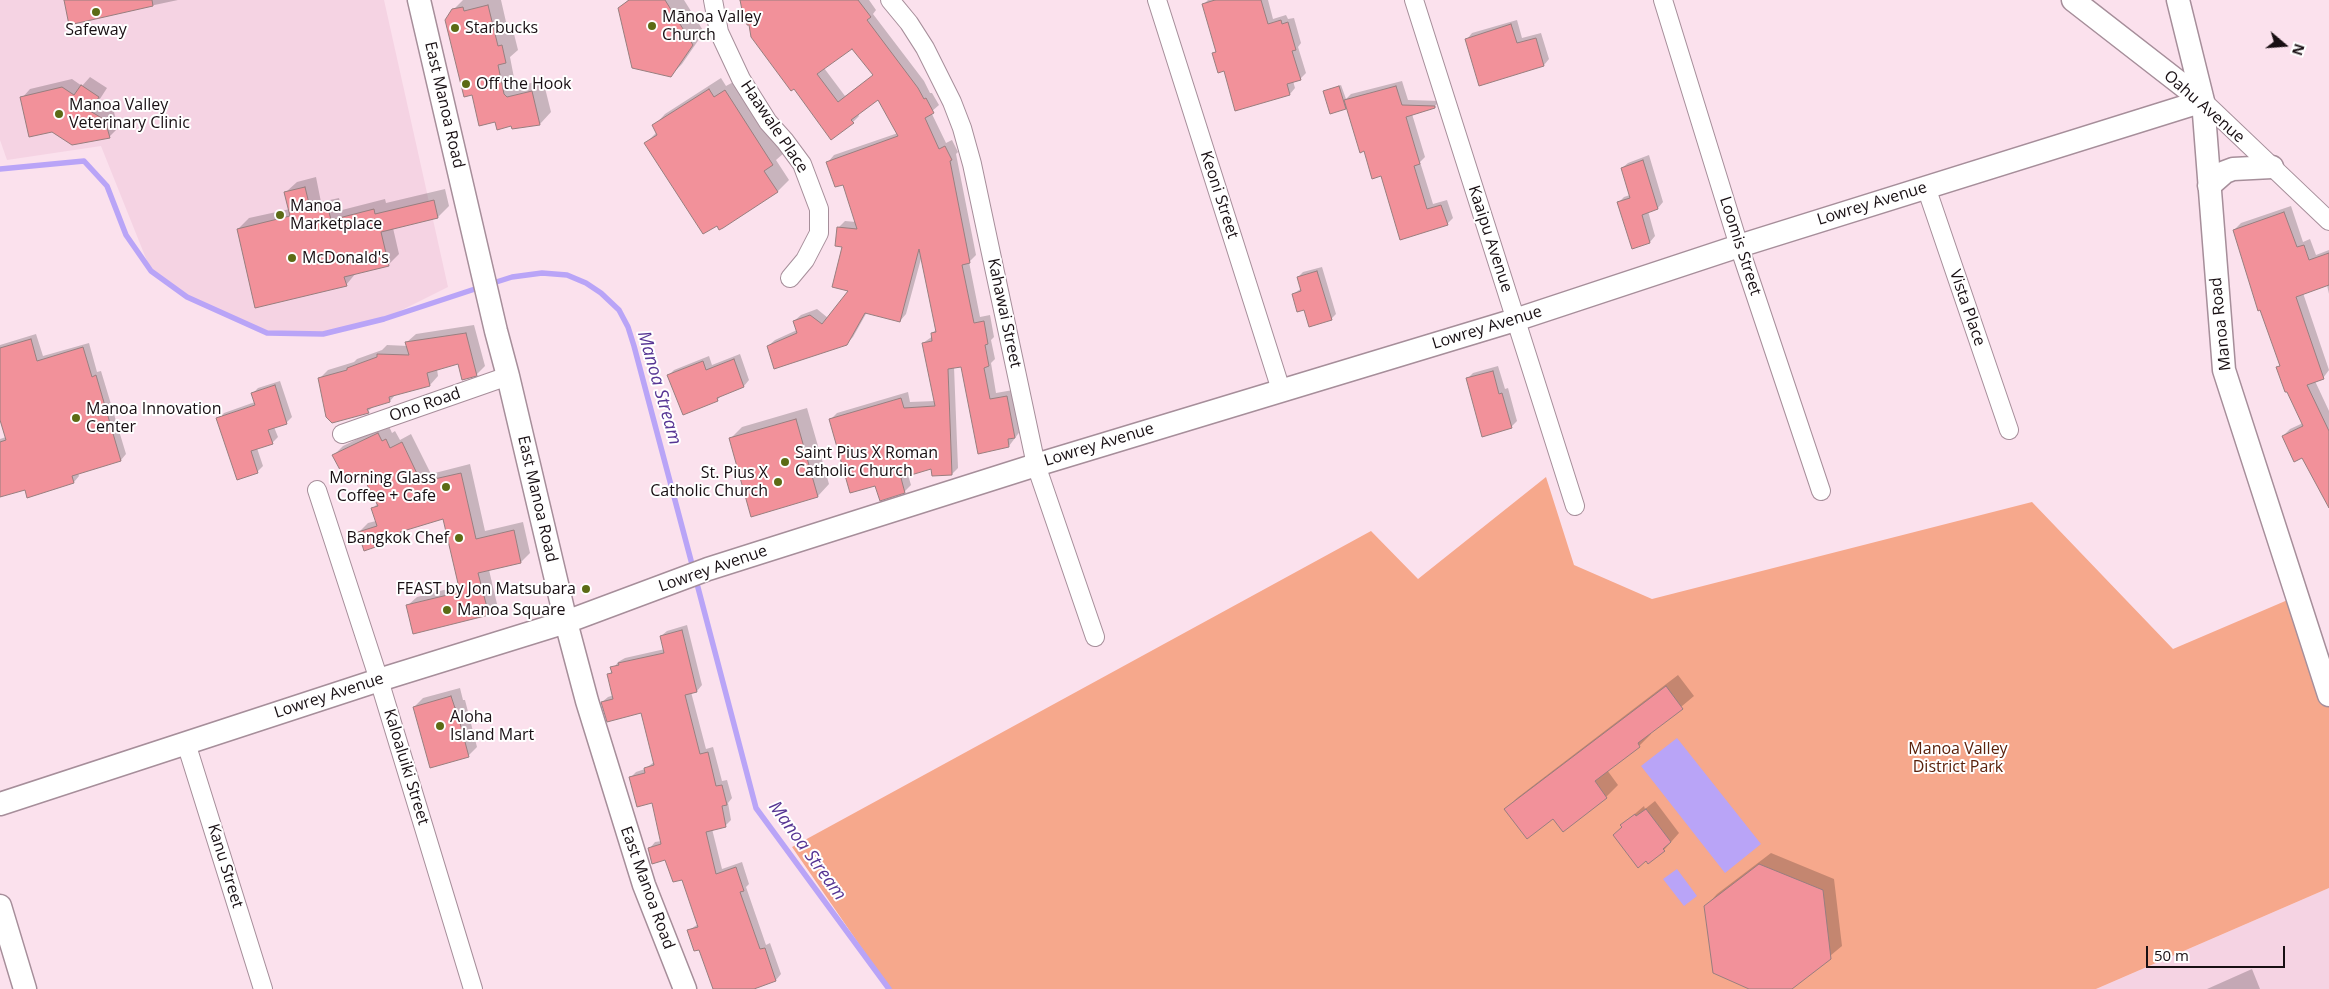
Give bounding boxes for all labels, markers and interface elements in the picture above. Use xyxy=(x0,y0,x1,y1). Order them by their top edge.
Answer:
marker: Safeway xyxy=(90,6,102,18)
place label: Mānoa Valley Church xyxy=(662,7,761,45)
place label: Starbucks xyxy=(465,18,538,38)
place label: Safeway xyxy=(65,20,127,40)
marker: Mānoa Valley Church xyxy=(646,20,658,32)
north arrow xyxy=(2259,20,2309,70)
marker: Starbucks xyxy=(449,22,461,34)
street label: East Manoa Road xyxy=(420,40,468,170)
text: N xyxy=(2288,41,2310,58)
street label: Oahu Avenue xyxy=(2160,67,2248,147)
place label: Off the Hook xyxy=(476,74,571,94)
street label: Haawale Place xyxy=(736,77,812,177)
marker: Off the Hook xyxy=(460,78,472,90)
place label: Manoa Valley Veterinary Clinic xyxy=(69,95,190,133)
marker: Manoa Valley Veterinary Clinic xyxy=(53,108,65,120)
street label: Keoni Street xyxy=(1196,149,1242,241)
street label: Lowrey Avenue xyxy=(1815,178,1929,230)
street label: Kaaipu Avenue xyxy=(1464,183,1516,295)
street label: Loomis Street xyxy=(1715,194,1765,298)
place label: Manoa Marketplace xyxy=(290,196,382,234)
marker: Manoa Marketplace xyxy=(274,209,286,221)
place label: McDonald's xyxy=(302,248,389,268)
marker: McDonald's xyxy=(286,252,298,264)
street label: Kahawai Street xyxy=(983,256,1025,370)
street label: Vista Place xyxy=(1945,267,1989,349)
street label: Manoa Road xyxy=(2207,276,2235,372)
street label: Lowrey Avenue xyxy=(1430,302,1544,354)
water label: Manoa Stream xyxy=(632,329,686,447)
street label: Ono Road xyxy=(387,384,463,426)
place label: Manoa Innovation Center xyxy=(86,399,222,437)
marker: Manoa Innovation Center xyxy=(70,412,82,424)
street label: Lowrey Avenue xyxy=(1042,419,1156,471)
street label: East Manoa Road xyxy=(513,434,561,564)
place label: Saint Pius X Roman Catholic Church xyxy=(795,443,938,481)
marker: Saint Pius X Roman Catholic Church xyxy=(779,456,791,468)
place label: St. Pius X Catholic Church xyxy=(650,463,768,501)
place label: Morning Glass Coffee + Cafe xyxy=(329,468,436,506)
marker: St. Pius X Catholic Church xyxy=(772,476,784,488)
marker: Morning Glass Coffee + Cafe xyxy=(440,481,452,493)
place label: Bangkok Chef xyxy=(346,528,449,548)
marker: Bangkok Chef xyxy=(453,532,465,544)
street label: Lowrey Avenue xyxy=(656,541,770,597)
place label: FEAST by Jon Matsubara xyxy=(397,579,576,599)
marker: FEAST by Jon Matsubara xyxy=(580,583,592,595)
place label: Manoa Square xyxy=(457,600,566,620)
marker: Manoa Square xyxy=(441,604,453,616)
street label: Lowrey Avenue xyxy=(272,669,386,723)
street label: Kaloaluiki Street xyxy=(379,707,433,827)
place label: Aloha Island Mart xyxy=(450,707,534,745)
marker: Aloha Island Mart xyxy=(434,720,446,732)
park label: Manoa Valley District Park xyxy=(1908,739,2008,777)
water label: Manoa Stream xyxy=(764,797,850,905)
street label: Kanu Street xyxy=(203,822,247,910)
street label: East Manoa Road xyxy=(616,824,678,952)
scale bar xyxy=(2149,936,2288,968)
text: 50 m xyxy=(2154,945,2189,965)

